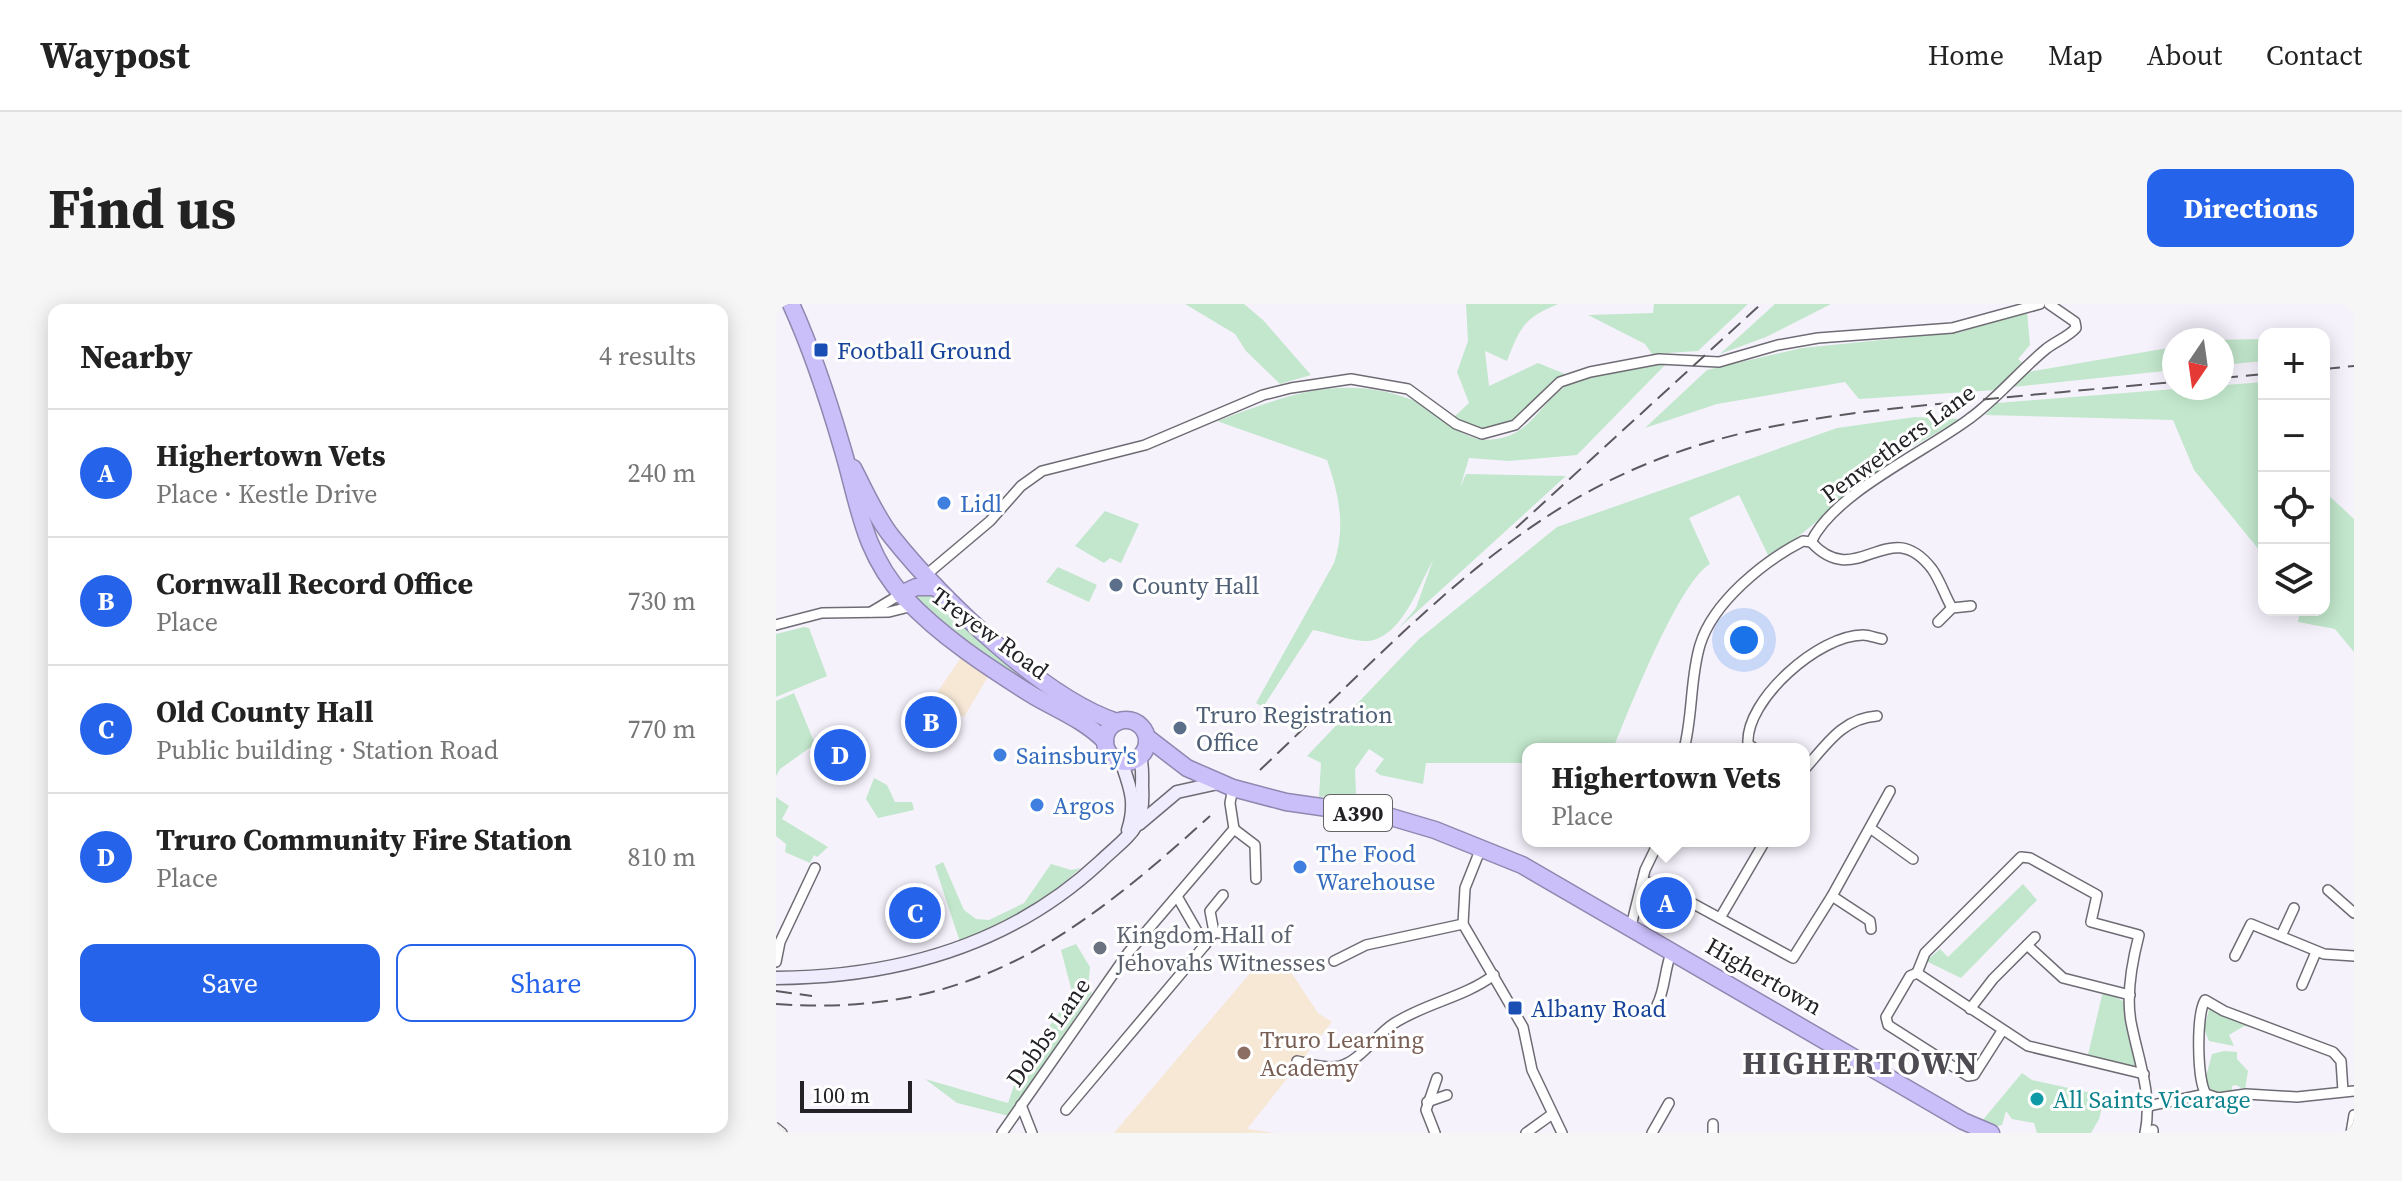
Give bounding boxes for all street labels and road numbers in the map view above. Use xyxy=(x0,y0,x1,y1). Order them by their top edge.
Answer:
street label: Penwethers Lane xyxy=(1814,376,1982,510)
street label: Treyew Road xyxy=(925,579,1056,687)
road number: A390 xyxy=(1324,795,1392,831)
street label: Highertown xyxy=(1700,929,1828,1023)
street label: Dobbs Lane xyxy=(998,971,1098,1093)

